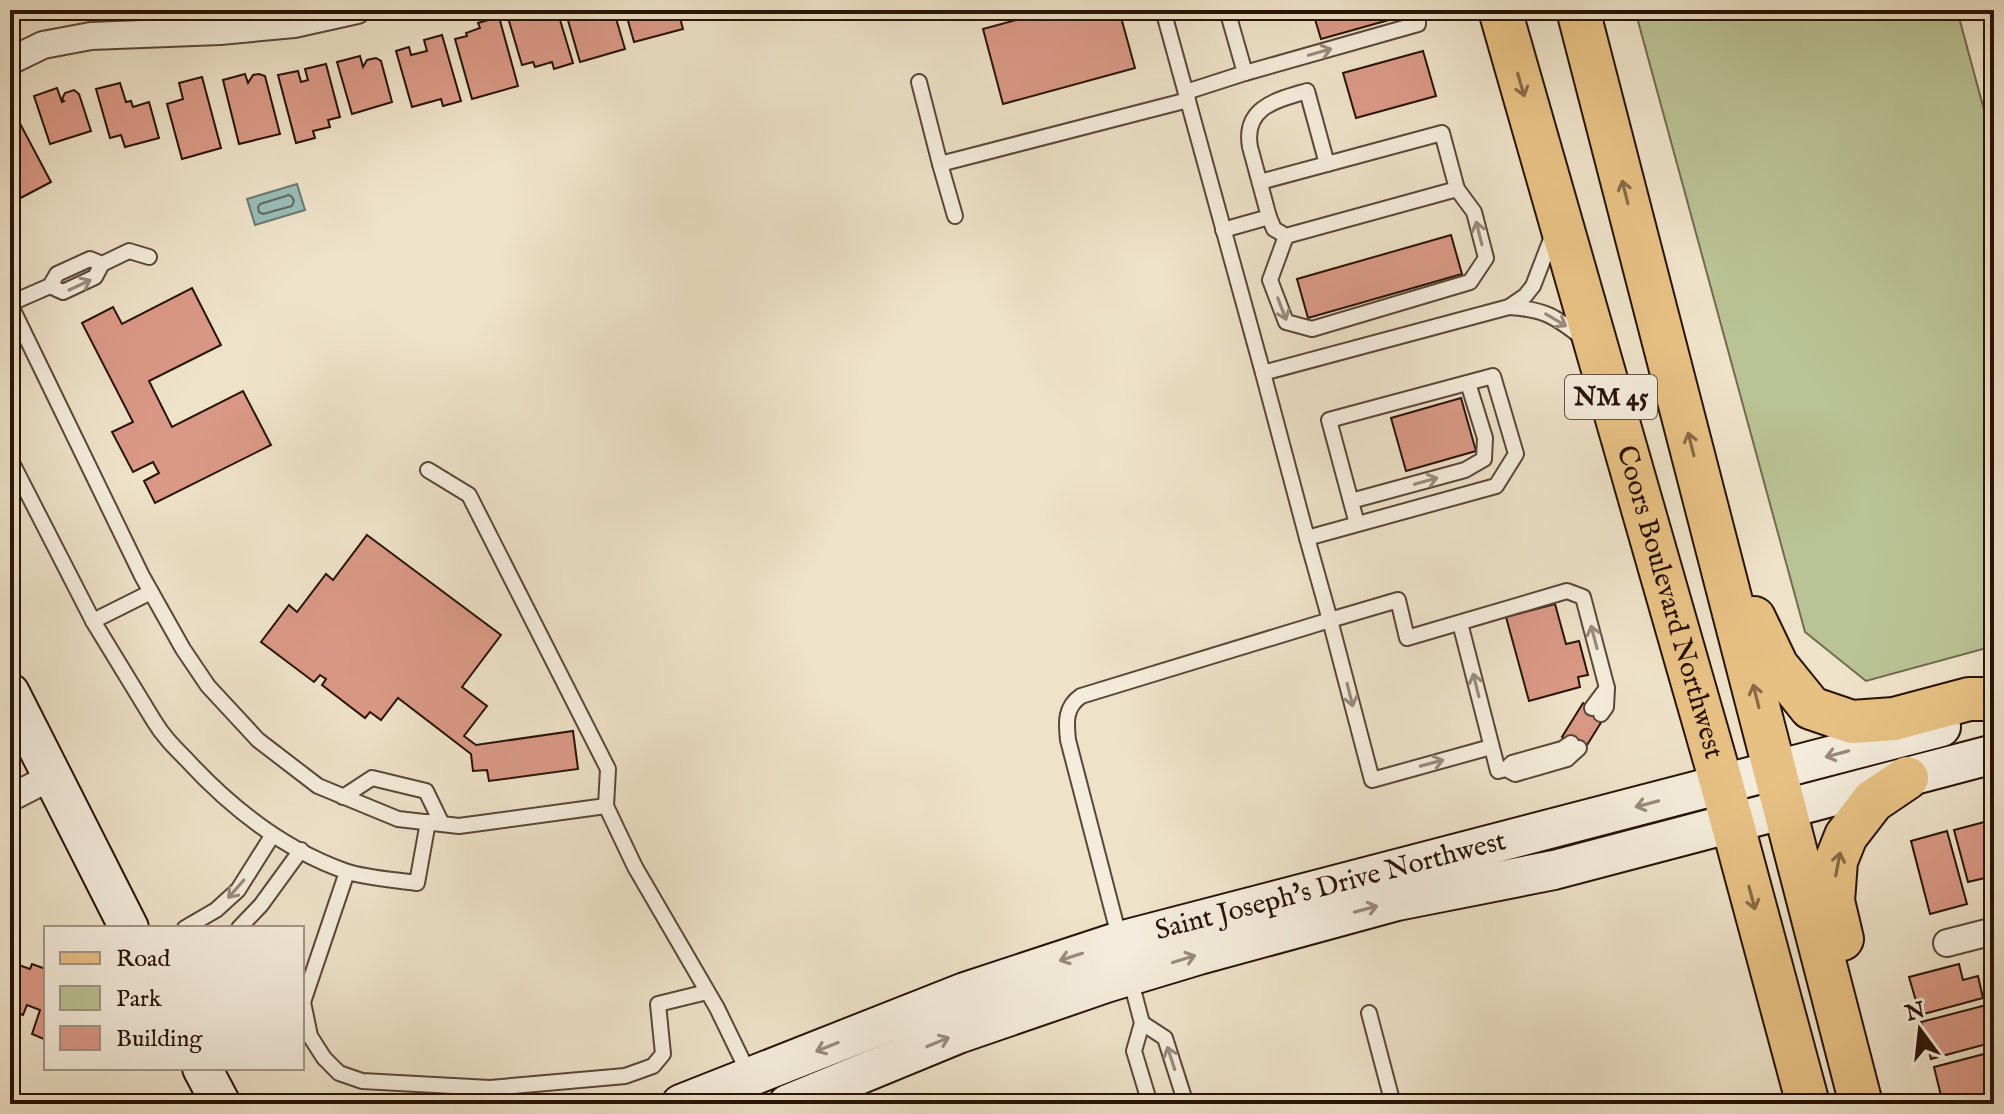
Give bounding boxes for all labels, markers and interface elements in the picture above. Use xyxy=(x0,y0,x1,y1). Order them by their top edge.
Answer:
one-way arrow xyxy=(1306,44,1332,59)
one-way arrow xyxy=(1515,72,1529,97)
one-way arrow xyxy=(1617,180,1632,206)
one-way arrow xyxy=(1471,220,1486,246)
one-way arrow xyxy=(67,276,91,291)
one-way arrow xyxy=(1276,296,1290,321)
one-way arrow xyxy=(1544,312,1567,328)
road number: NM 45 xyxy=(1565,375,1657,419)
one-way arrow xyxy=(1682,431,1697,457)
street label: Coors Boulevard Northwest xyxy=(1608,442,1731,763)
one-way arrow xyxy=(1413,473,1439,488)
one-way arrow xyxy=(1585,625,1600,651)
one-way arrow xyxy=(1467,672,1482,698)
one-way arrow xyxy=(1343,682,1358,708)
one-way arrow xyxy=(1747,683,1762,709)
one-way arrow xyxy=(1825,748,1851,763)
one-way arrow xyxy=(1418,755,1444,770)
one-way arrow xyxy=(1634,798,1660,813)
street label: Saint Joseph's Drive Northwest xyxy=(1151,824,1510,949)
one-way arrow xyxy=(1831,852,1846,877)
one-way arrow xyxy=(227,879,245,899)
one-way arrow xyxy=(1746,884,1761,910)
one-way arrow xyxy=(1352,901,1378,916)
legend xyxy=(44,926,304,1070)
text: Road xyxy=(116,944,170,975)
one-way arrow xyxy=(1058,950,1084,965)
one-way arrow xyxy=(1172,951,1197,966)
text: Park xyxy=(116,984,162,1015)
north arrow xyxy=(1880,990,1960,1070)
text: N xyxy=(1902,997,1928,1029)
text: Building xyxy=(116,1024,203,1055)
one-way arrow xyxy=(925,1034,950,1048)
one-way arrow xyxy=(815,1041,840,1056)
one-way arrow xyxy=(1163,1046,1177,1071)

